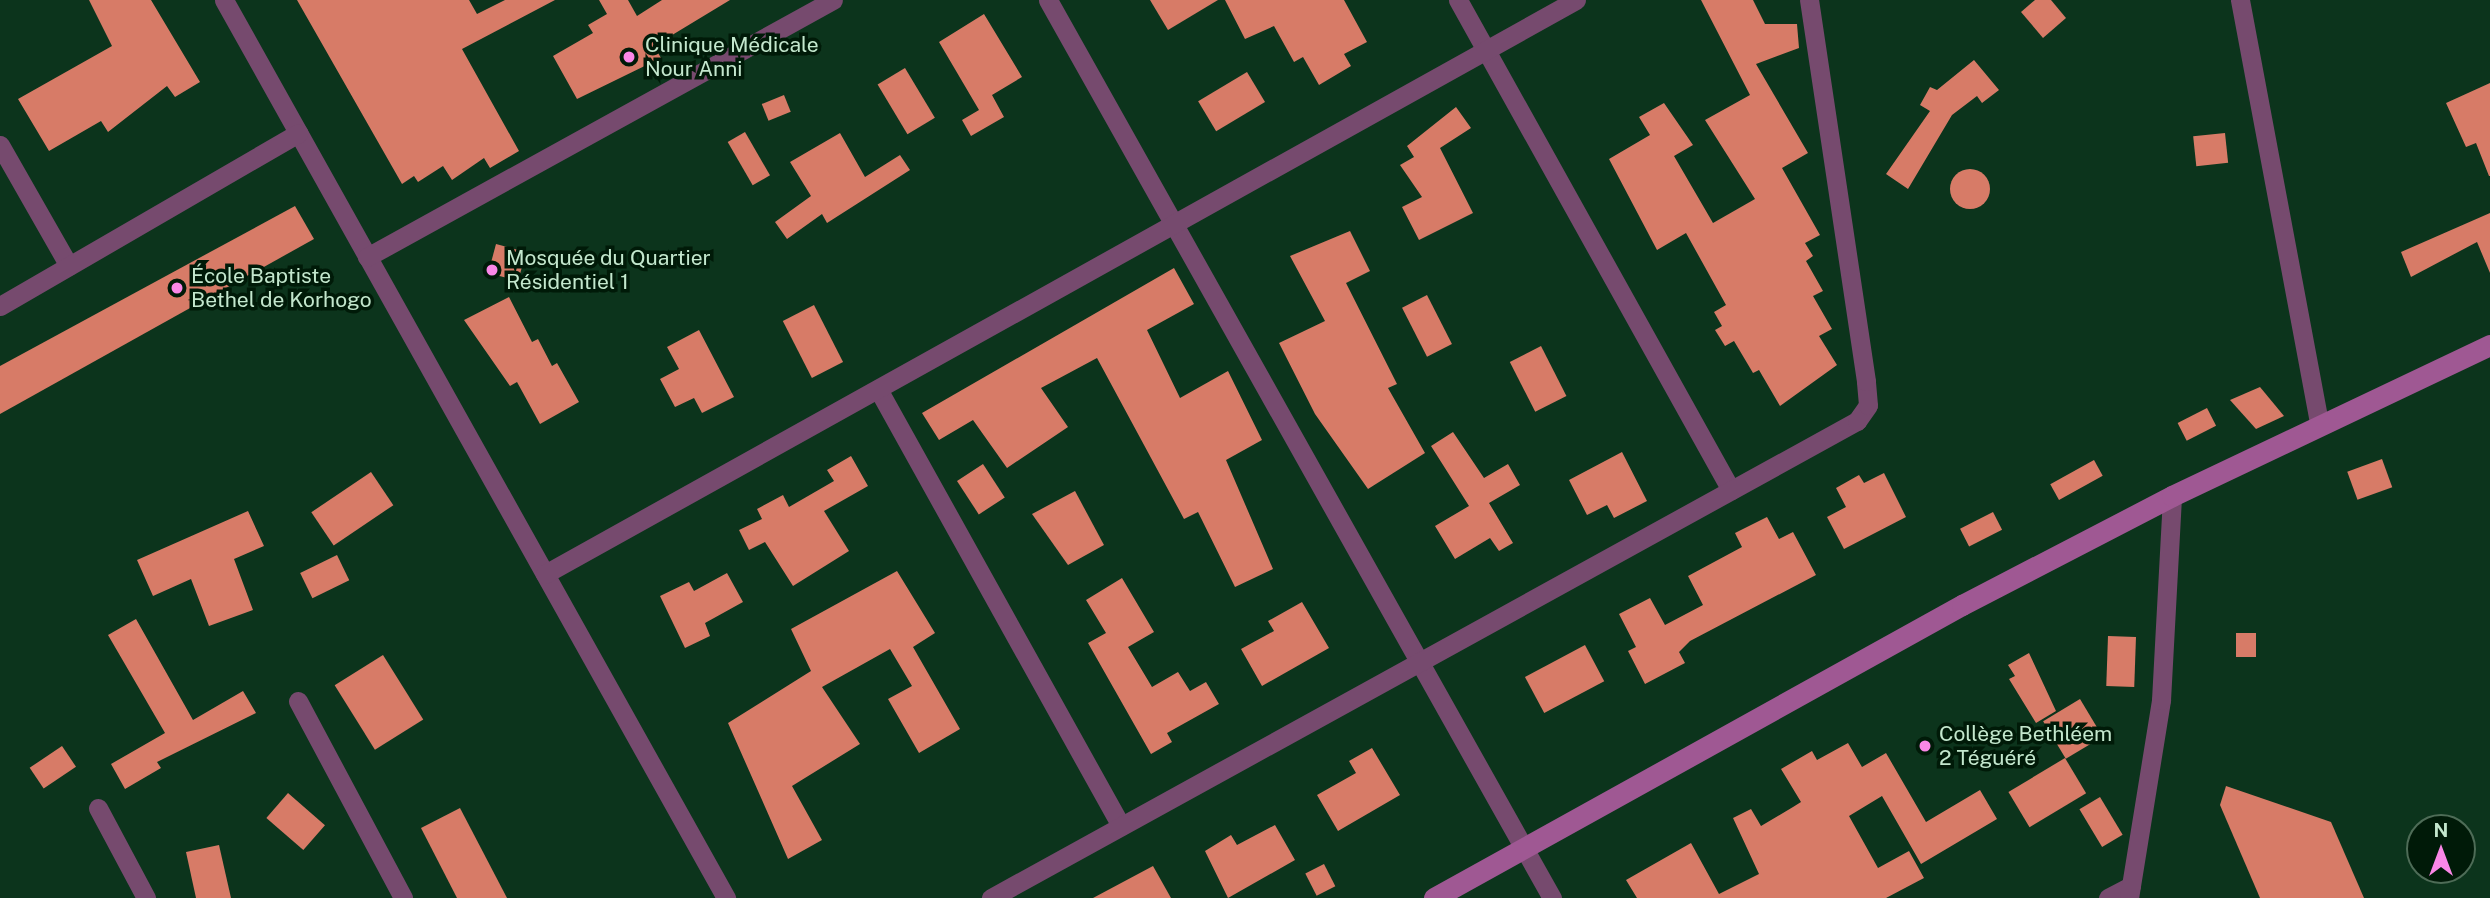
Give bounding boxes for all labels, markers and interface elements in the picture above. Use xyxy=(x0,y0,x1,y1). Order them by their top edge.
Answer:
place label: Clinique Médicale Nour Anni xyxy=(645,32,819,82)
marker: Clinique Médicale Nour Anni xyxy=(619,47,639,67)
place label: Mosquée du Quartier Résidentiel 1 xyxy=(506,245,711,295)
marker: Mosquée du Quartier Résidentiel 1 xyxy=(484,262,500,278)
place label: École Baptiste Bethel de Korhogo xyxy=(191,263,372,313)
marker: École Baptiste Bethel de Korhogo xyxy=(169,280,185,296)
place label: Collège Bethléem 2 Téguéré xyxy=(1939,721,2112,771)
marker: Collège Bethléem 2 Téguéré xyxy=(1917,738,1933,754)
north arrow xyxy=(2406,814,2476,884)
text: N xyxy=(2434,819,2448,841)

